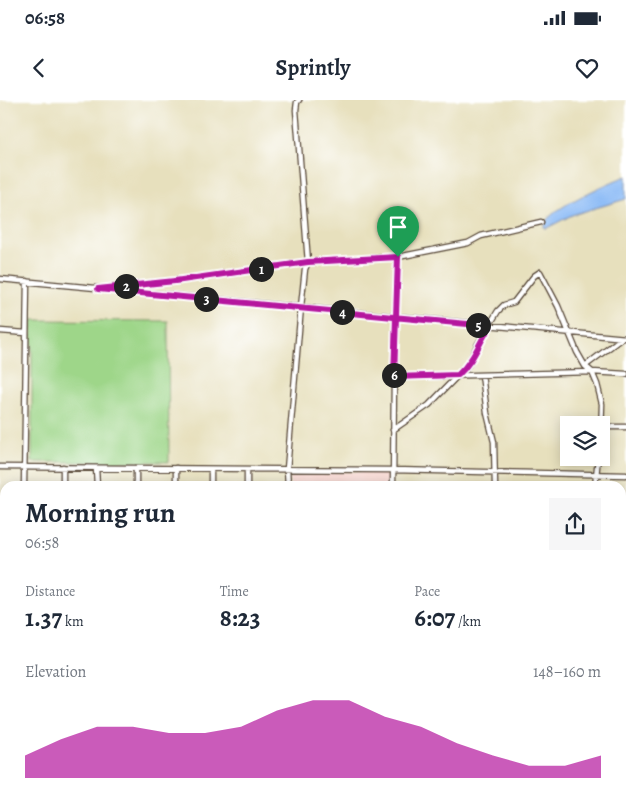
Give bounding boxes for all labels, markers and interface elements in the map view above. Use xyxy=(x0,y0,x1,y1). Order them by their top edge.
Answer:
text: 06:58 xyxy=(25,5,65,31)
text: Sprintly xyxy=(276,53,350,83)
icon: back xyxy=(25,54,53,82)
icon: heart xyxy=(573,54,601,82)
pin xyxy=(377,206,419,257)
icon: arrive xyxy=(384,213,412,241)
pin: 1 xyxy=(248,256,274,282)
text: 1 xyxy=(259,260,264,279)
pin: 2 xyxy=(114,274,138,298)
text: 2 xyxy=(123,277,130,296)
pin: 3 xyxy=(194,286,218,312)
text: 3 xyxy=(203,290,210,309)
pin: 4 xyxy=(330,300,354,324)
text: 4 xyxy=(339,303,346,322)
pin: 5 xyxy=(466,312,490,338)
text: 5 xyxy=(476,316,481,335)
pin: 6 xyxy=(382,362,406,388)
text: 6 xyxy=(391,366,398,385)
map controls xyxy=(560,416,610,466)
button: layers xyxy=(560,416,610,466)
text: Morning run xyxy=(25,494,175,532)
button: share xyxy=(549,498,601,550)
text: 06:58 xyxy=(25,532,59,554)
text: Distance xyxy=(25,582,75,601)
text: Time xyxy=(220,582,249,601)
text: Pace xyxy=(414,582,440,601)
text: 1.37 xyxy=(25,601,62,635)
text: 8:23 xyxy=(220,601,260,635)
text: 6:07 xyxy=(414,601,455,635)
text: km xyxy=(62,612,84,631)
text: /km xyxy=(455,612,481,631)
text: Elevation xyxy=(25,661,86,683)
text: 148–160 m xyxy=(533,661,601,683)

